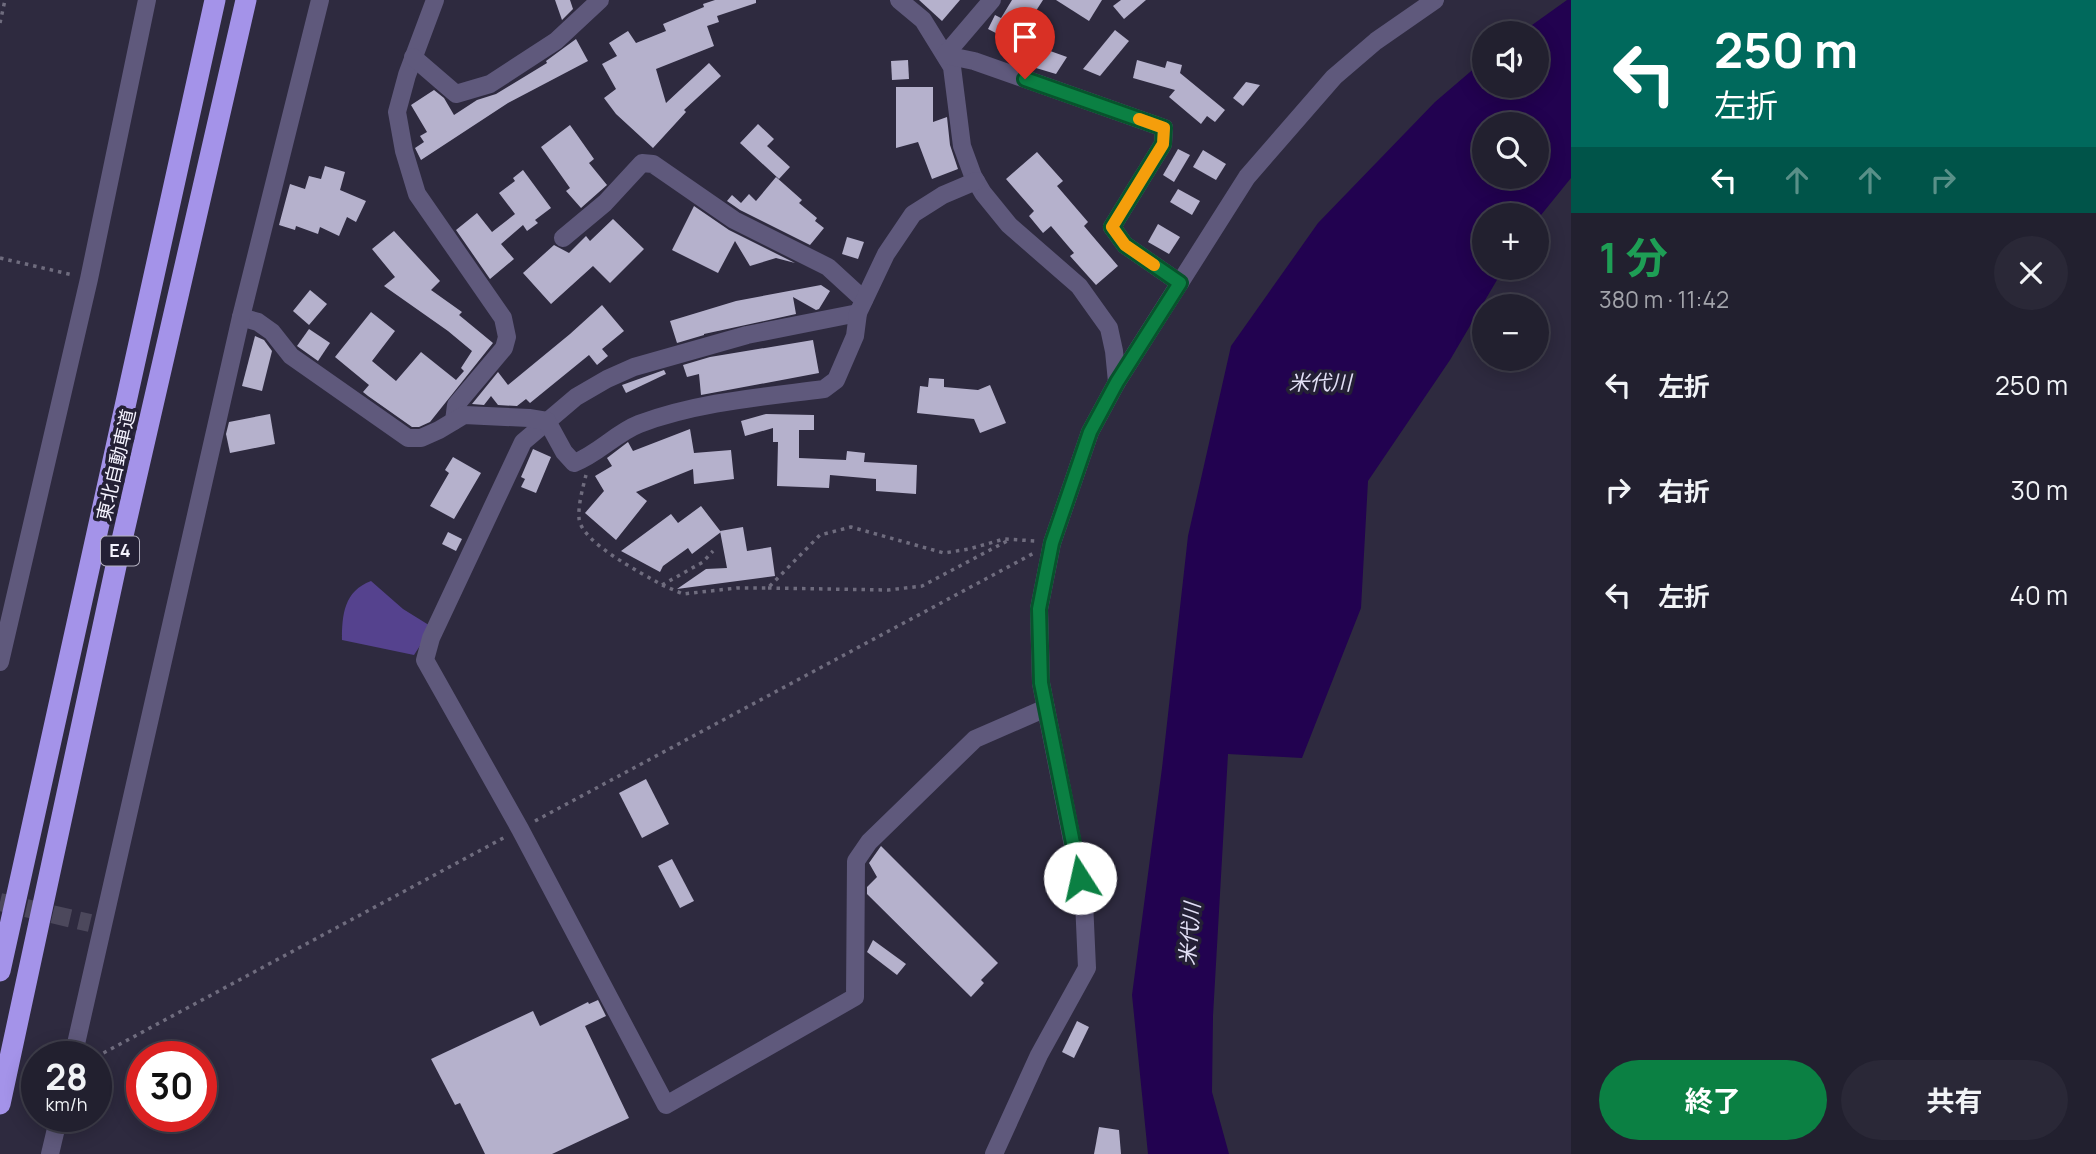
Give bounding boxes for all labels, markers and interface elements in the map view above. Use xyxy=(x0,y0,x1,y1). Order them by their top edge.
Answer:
pin xyxy=(995,7,1055,79)
text: 250 m xyxy=(1714,16,1858,83)
icon: arrive xyxy=(1006,18,1044,56)
map controls xyxy=(1472,21,1549,371)
button: sound xyxy=(1472,21,1549,98)
icon: left xyxy=(1599,28,1690,119)
text: 左折 xyxy=(1714,83,1778,127)
button: search xyxy=(1472,112,1549,189)
icon: left xyxy=(1705,161,1743,199)
icon: ahead xyxy=(1778,161,1816,199)
icon: ahead xyxy=(1851,161,1889,199)
icon: right xyxy=(1924,161,1962,199)
button: + xyxy=(1472,203,1549,280)
text: 1 分 xyxy=(1599,228,1668,286)
button: close xyxy=(1994,236,2068,310)
text: 380 m · 11:42 xyxy=(1599,283,1729,315)
button: − xyxy=(1472,294,1549,371)
icon: left xyxy=(1599,366,1637,404)
text: 250 m xyxy=(1995,367,2068,403)
water label: 米代川 xyxy=(1289,368,1353,396)
text: 左折 xyxy=(1658,368,1710,404)
street label: 東北自動車道 xyxy=(91,407,141,523)
icon: right xyxy=(1599,471,1637,509)
text: 30 m xyxy=(2011,472,2068,508)
text: 右折 xyxy=(1658,473,1710,509)
road number: E4 xyxy=(101,536,139,566)
icon: left xyxy=(1599,576,1637,614)
text: 40 m xyxy=(2010,577,2068,613)
text: 左折 xyxy=(1658,578,1710,614)
position arrow xyxy=(1043,841,1117,915)
water label: 米代川 xyxy=(1172,899,1206,967)
speed limit sign: 30 xyxy=(126,1041,217,1132)
text: 28 xyxy=(45,1053,88,1101)
button: 終了 xyxy=(1599,1060,1827,1140)
button: 共有 xyxy=(1841,1060,2068,1140)
text: km/h xyxy=(46,1092,87,1116)

